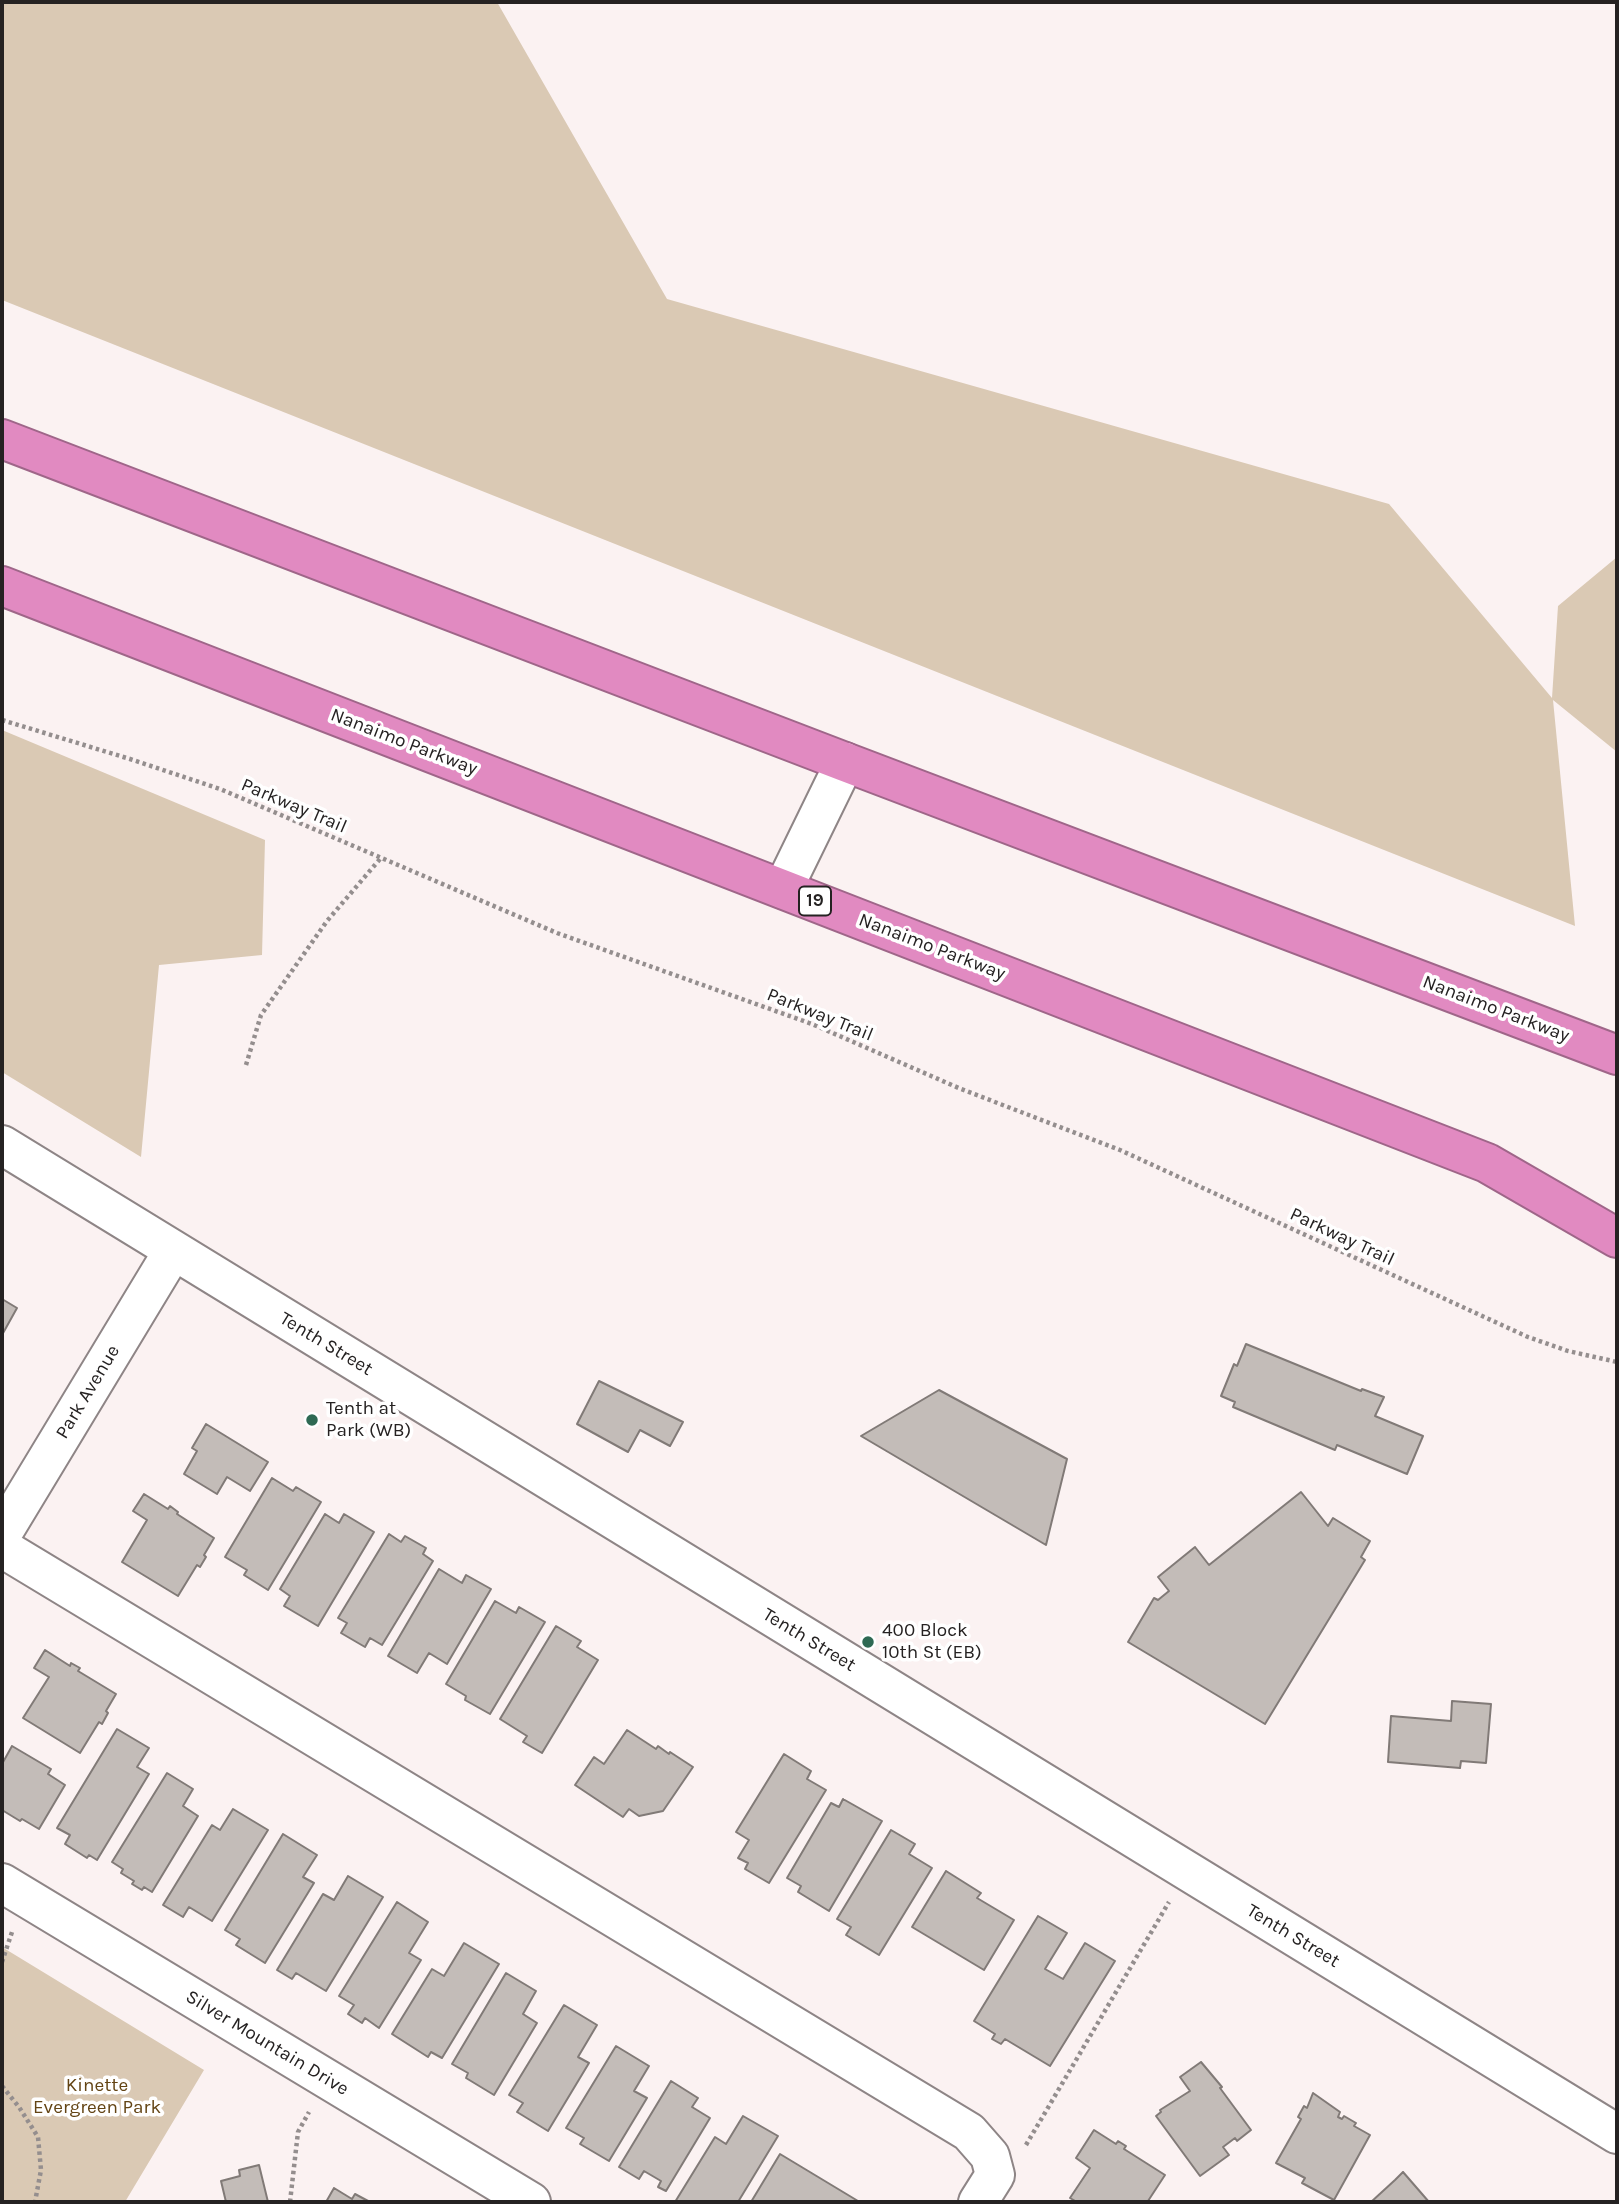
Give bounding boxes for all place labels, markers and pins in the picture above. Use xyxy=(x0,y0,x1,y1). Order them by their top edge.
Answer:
place label: Tenth at Park (WB) xyxy=(326,1398,411,1442)
marker: Tenth at Park (WB) xyxy=(304,1412,320,1428)
place label: 400 Block 10th St (EB) xyxy=(882,1620,982,1664)
marker: 400 Block 10th St (EB) xyxy=(860,1634,876,1650)

